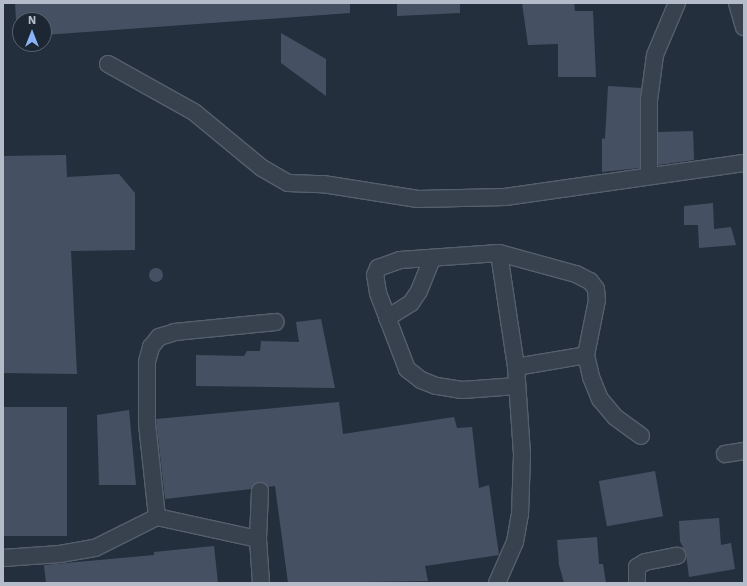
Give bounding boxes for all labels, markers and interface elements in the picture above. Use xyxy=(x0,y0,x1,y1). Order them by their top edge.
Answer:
north arrow xyxy=(12,12,52,52)
text: N xyxy=(28,14,36,27)

